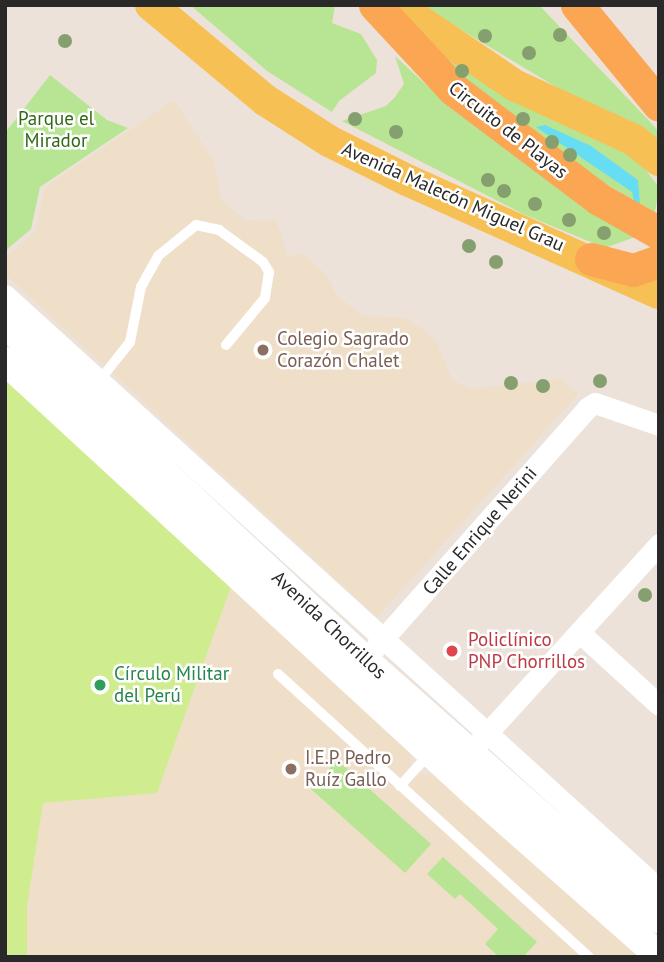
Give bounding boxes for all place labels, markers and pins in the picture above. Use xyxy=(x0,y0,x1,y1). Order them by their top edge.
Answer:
place label: Colegio Sagrado Corazón Chalet xyxy=(277,328,409,372)
marker: Colegio Sagrado Corazón Chalet xyxy=(255,342,271,358)
place label: Policlínico PNP Chorrillos xyxy=(468,629,586,673)
marker: Policlínico PNP Chorrillos xyxy=(442,641,462,661)
place label: Círculo Militar del Perú xyxy=(114,663,229,707)
marker: Círculo Militar del Perú xyxy=(92,677,108,693)
place label: I.E.P. Pedro Ruíz Gallo xyxy=(305,747,393,791)
marker: I.E.P. Pedro Ruíz Gallo xyxy=(283,761,299,777)

